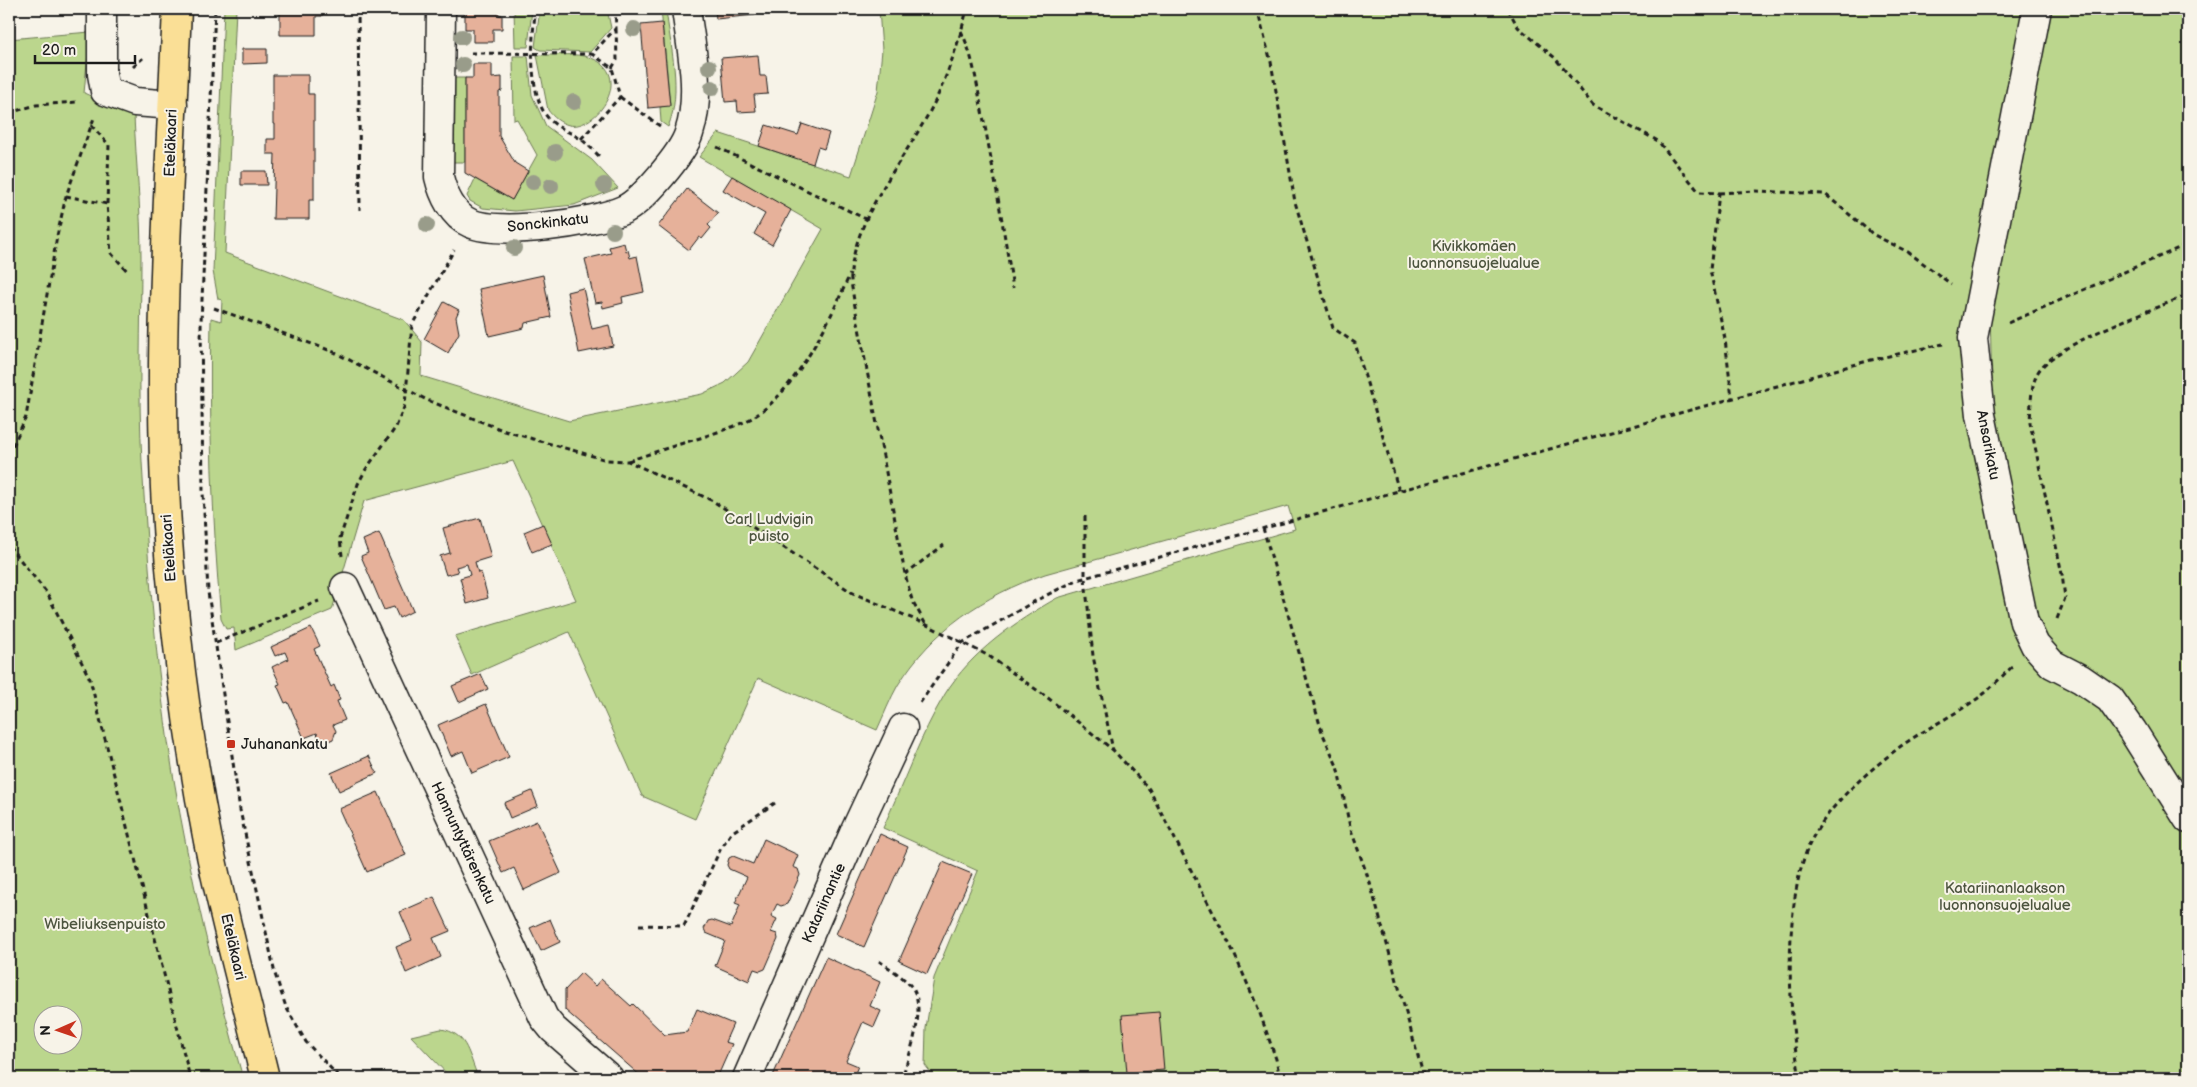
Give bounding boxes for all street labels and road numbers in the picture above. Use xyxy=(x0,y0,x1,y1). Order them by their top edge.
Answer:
street label: Eteläkaari xyxy=(160,109,182,177)
street label: Sonckinkatu xyxy=(506,209,590,237)
street label: Ansarikatu xyxy=(1972,408,2004,482)
street label: Eteläkaari xyxy=(157,514,181,582)
street label: Hannuntyttärenkatu xyxy=(426,779,500,907)
street label: Katariinantie xyxy=(798,860,850,946)
street label: Eteläkaari xyxy=(216,912,250,982)

